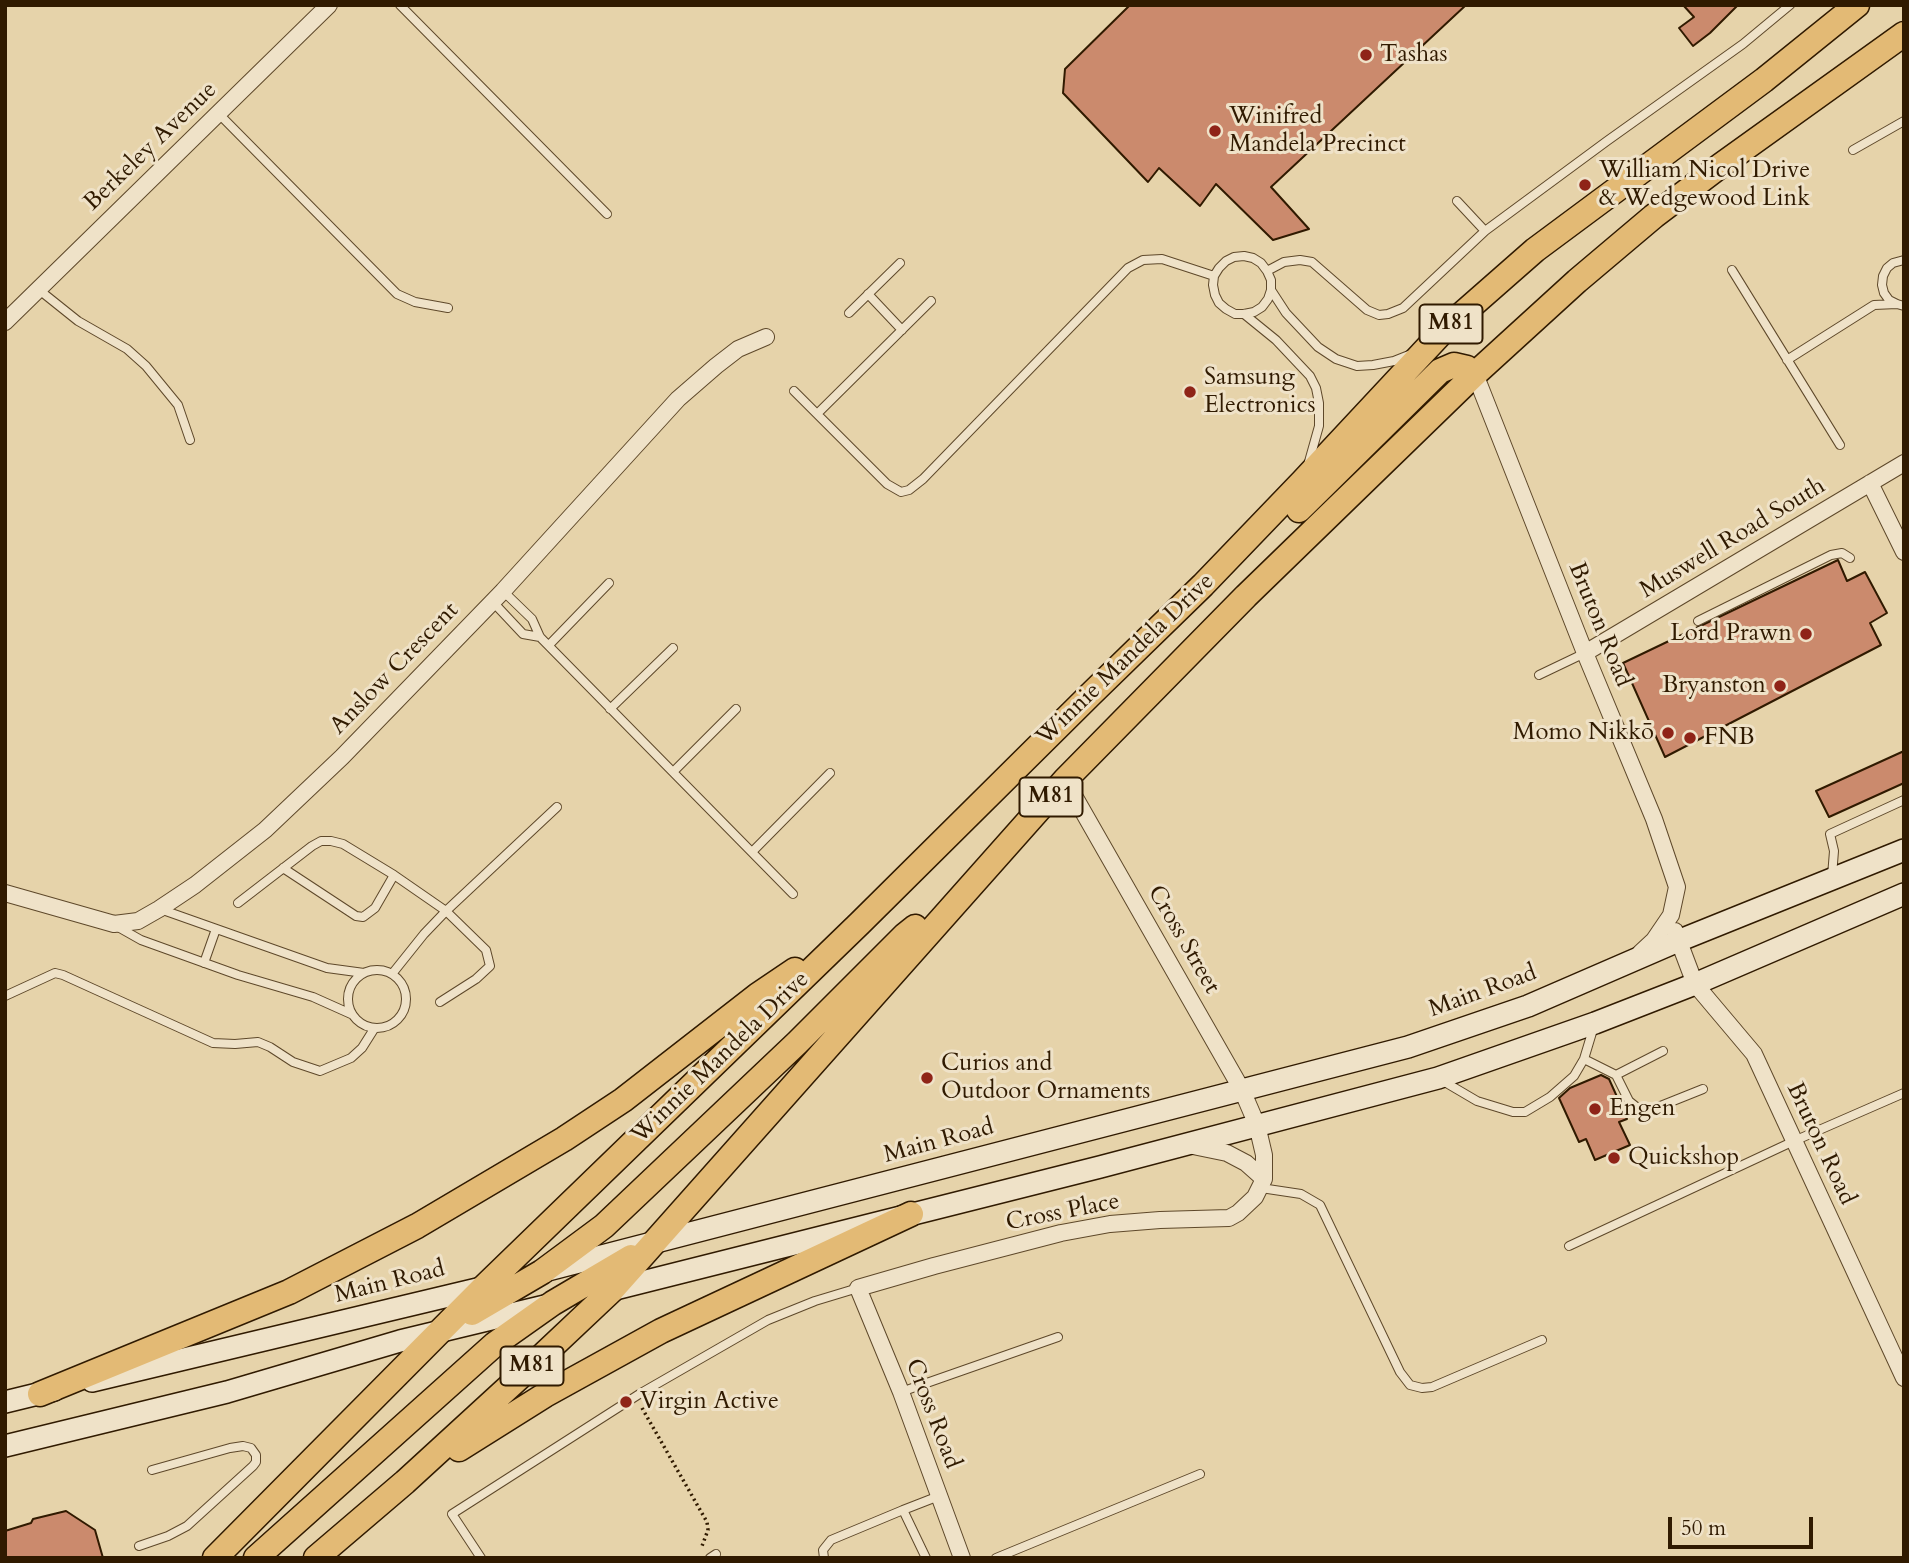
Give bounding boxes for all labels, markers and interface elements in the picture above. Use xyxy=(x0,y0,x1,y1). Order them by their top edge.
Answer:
place label: Tashas xyxy=(1380,41,1448,69)
marker: Tashas xyxy=(1358,47,1374,63)
street label: Berkeley Avenue xyxy=(79,76,223,218)
place label: Winifred Mandela Precinct xyxy=(1229,103,1406,159)
marker: Winifred Mandela Precinct xyxy=(1207,123,1223,139)
place label: William Nicol Drive & Wedgewood Link xyxy=(1599,157,1810,213)
marker: William Nicol Drive & Wedgewood Link xyxy=(1577,177,1593,193)
road number: M81 xyxy=(1420,304,1482,344)
place label: Samsung Electronics xyxy=(1204,364,1315,420)
marker: Samsung Electronics xyxy=(1182,384,1198,400)
street label: Muswell Road South xyxy=(1635,472,1831,606)
street label: Bruton Road xyxy=(1561,559,1637,691)
street label: Winnie Mandela Drive xyxy=(1031,568,1221,752)
street label: Anslow Crescent xyxy=(325,597,465,741)
place label: Lord Prawn xyxy=(1670,620,1792,648)
marker: Lord Prawn xyxy=(1798,626,1814,642)
place label: Bryanston xyxy=(1662,672,1766,700)
marker: Bryanston xyxy=(1772,678,1788,694)
place label: Momo Nikkō xyxy=(1513,719,1654,747)
place label: FNB xyxy=(1704,724,1754,752)
marker: Momo Nikkō xyxy=(1660,725,1676,741)
marker: FNB xyxy=(1682,730,1698,746)
road number: M81 xyxy=(1020,778,1082,817)
street label: Cross Street xyxy=(1140,881,1226,999)
street label: Main Road xyxy=(1425,959,1541,1025)
street label: Winnie Mandela Drive xyxy=(626,966,816,1150)
place label: Curios and Outdoor Ornaments xyxy=(941,1050,1150,1106)
marker: Curios and Outdoor Ornaments xyxy=(919,1070,935,1086)
street label: Bruton Road xyxy=(1779,1078,1861,1210)
place label: Engen xyxy=(1609,1095,1675,1123)
marker: Engen xyxy=(1587,1101,1603,1117)
street label: Main Road xyxy=(881,1114,997,1170)
place label: Quickshop xyxy=(1628,1144,1739,1172)
marker: Quickshop xyxy=(1606,1150,1622,1166)
street label: Cross Place xyxy=(1004,1188,1122,1238)
street label: Main Road xyxy=(332,1255,448,1311)
road number: M81 xyxy=(500,1346,564,1386)
street label: Cross Road xyxy=(898,1355,966,1473)
place label: Virgin Active xyxy=(640,1388,779,1416)
marker: Virgin Active xyxy=(618,1394,634,1410)
scale bar xyxy=(1671,1504,1816,1548)
text: 50 m xyxy=(1681,1514,1726,1543)

